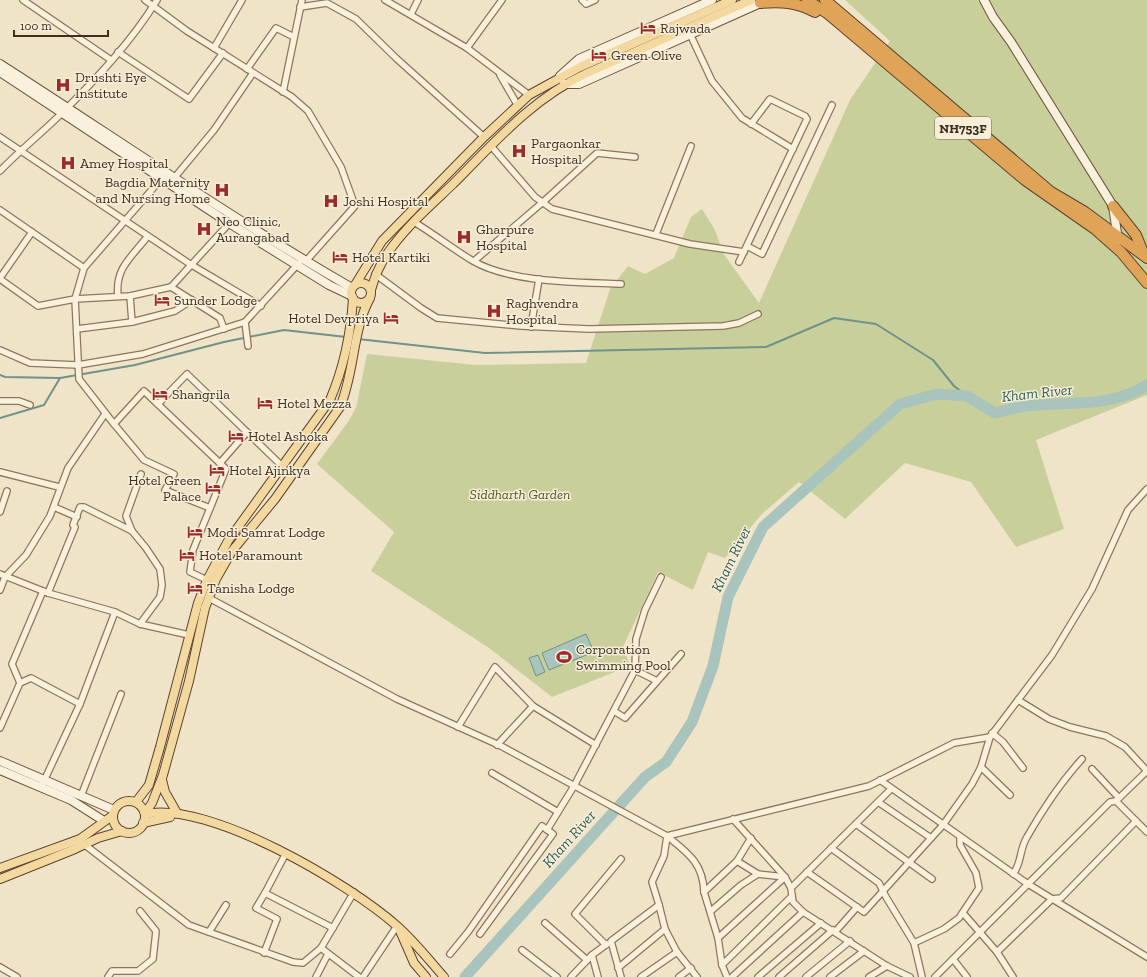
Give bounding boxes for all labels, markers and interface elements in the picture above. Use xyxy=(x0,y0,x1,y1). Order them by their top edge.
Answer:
scale bar xyxy=(14,12,108,38)
text: 100 m xyxy=(20,19,52,33)
hotel icon: Rajwada xyxy=(639,19,657,37)
place label: Rajwada xyxy=(660,20,711,37)
hotel icon: Green Olive xyxy=(590,46,608,64)
place label: Green Olive xyxy=(611,47,682,64)
place label: Drushti Eye Institute xyxy=(75,69,147,102)
hospital icon: Drushti Eye Institute xyxy=(54,76,72,94)
road number: NH753F xyxy=(935,117,991,139)
place label: Pargaonkar Hospital xyxy=(531,135,601,168)
hospital icon: Pargaonkar Hospital xyxy=(510,142,528,160)
hospital icon: Amey Hospital xyxy=(59,154,77,172)
place label: Amey Hospital xyxy=(80,155,169,172)
place label: Bagdia Maternity and Nursing Home xyxy=(96,174,211,207)
hospital icon: Bagdia Maternity and Nursing Home xyxy=(213,181,231,199)
hospital icon: Joshi Hospital xyxy=(322,192,340,210)
place label: Joshi Hospital xyxy=(343,193,428,210)
place label: Neo Clinic, Aurangabad xyxy=(216,213,290,246)
hospital icon: Neo Clinic, Aurangabad xyxy=(195,220,213,238)
place label: Gharpure Hospital xyxy=(476,221,535,254)
hospital icon: Gharpure Hospital xyxy=(455,228,473,246)
hotel icon: Hotel Kartiki xyxy=(331,248,349,266)
place label: Hotel Kartiki xyxy=(352,249,430,266)
hotel icon: Sunder Lodge xyxy=(153,291,171,309)
place label: Sunder Lodge xyxy=(174,292,258,309)
place label: Raghvendra Hospital xyxy=(506,295,579,328)
hospital icon: Raghvendra Hospital xyxy=(485,302,503,320)
hotel icon: Hotel Devpriya xyxy=(382,309,400,327)
place label: Hotel Devpriya xyxy=(288,310,379,327)
water label: Kham River xyxy=(1001,380,1074,406)
hotel icon: Shangrila xyxy=(151,385,169,403)
place label: Shangrila xyxy=(172,386,230,403)
hotel icon: Hotel Mezza xyxy=(256,394,274,412)
place label: Hotel Mezza xyxy=(277,395,352,412)
hotel icon: Hotel Ashoka xyxy=(227,427,245,445)
place label: Hotel Ashoka xyxy=(248,428,328,445)
hotel icon: Hotel Ajinkya xyxy=(208,461,226,479)
place label: Hotel Ajinkya xyxy=(229,462,310,479)
place label: Hotel Green Palace xyxy=(128,472,201,505)
hotel icon: Hotel Green Palace xyxy=(204,479,222,497)
park label: Siddharth Garden xyxy=(470,486,570,503)
water label: Kham River xyxy=(707,522,755,595)
hotel icon: Modi Samrat Lodge xyxy=(186,523,204,541)
place label: Modi Samrat Lodge xyxy=(207,524,325,541)
hotel icon: Hotel Paramount xyxy=(178,546,196,564)
place label: Hotel Paramount xyxy=(199,547,304,564)
hotel icon: Tanisha Lodge xyxy=(186,579,204,597)
place label: Tanisha Lodge xyxy=(207,580,295,597)
place label: Corporation Swimming Pool xyxy=(576,641,671,674)
sports icon: Corporation Swimming Pool xyxy=(555,648,573,666)
water label: Kham River xyxy=(539,806,600,871)

